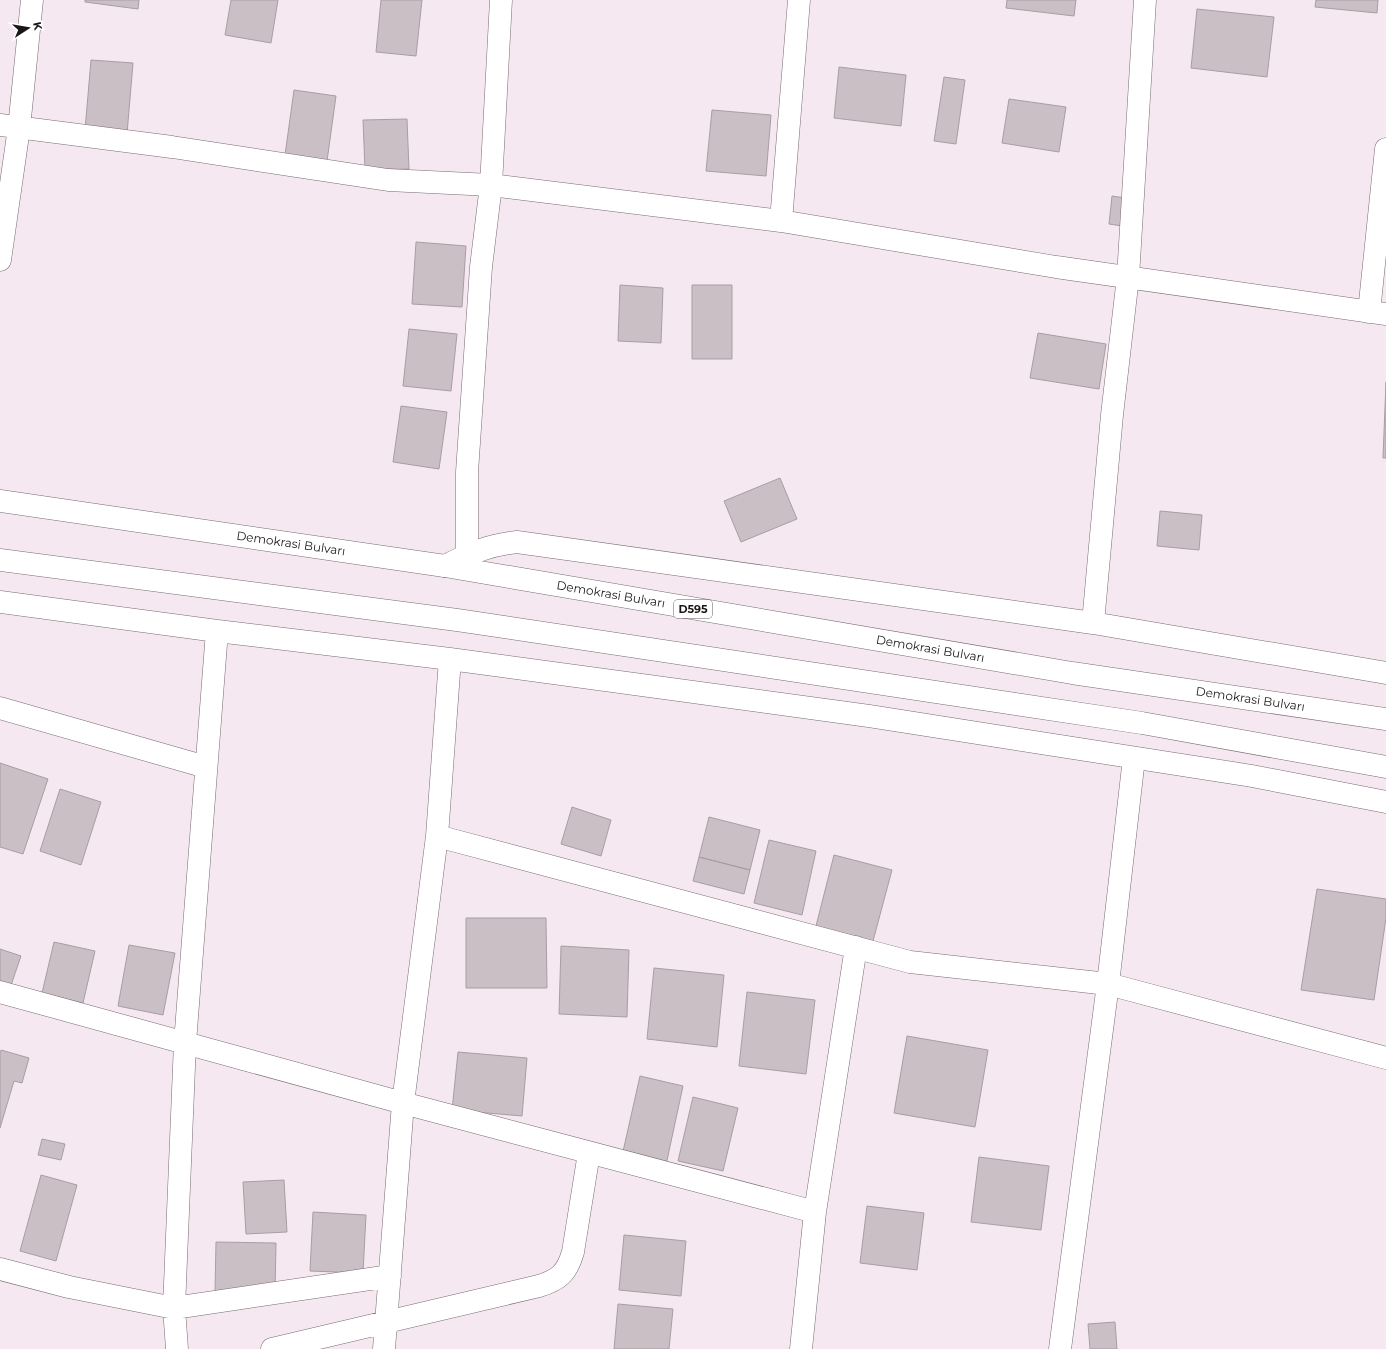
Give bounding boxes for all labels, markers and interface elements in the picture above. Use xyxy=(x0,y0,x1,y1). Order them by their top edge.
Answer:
north arrow xyxy=(8,8,48,48)
text: K xyxy=(30,20,46,32)
street label: Demokrasi Bulvarı xyxy=(236,528,346,558)
street label: Demokrasi Bulvarı xyxy=(556,577,666,610)
road number: D595 xyxy=(674,600,712,618)
street label: Demokrasi Bulvarı xyxy=(875,632,986,665)
street label: Demokrasi Bulvarı xyxy=(1195,683,1306,714)

